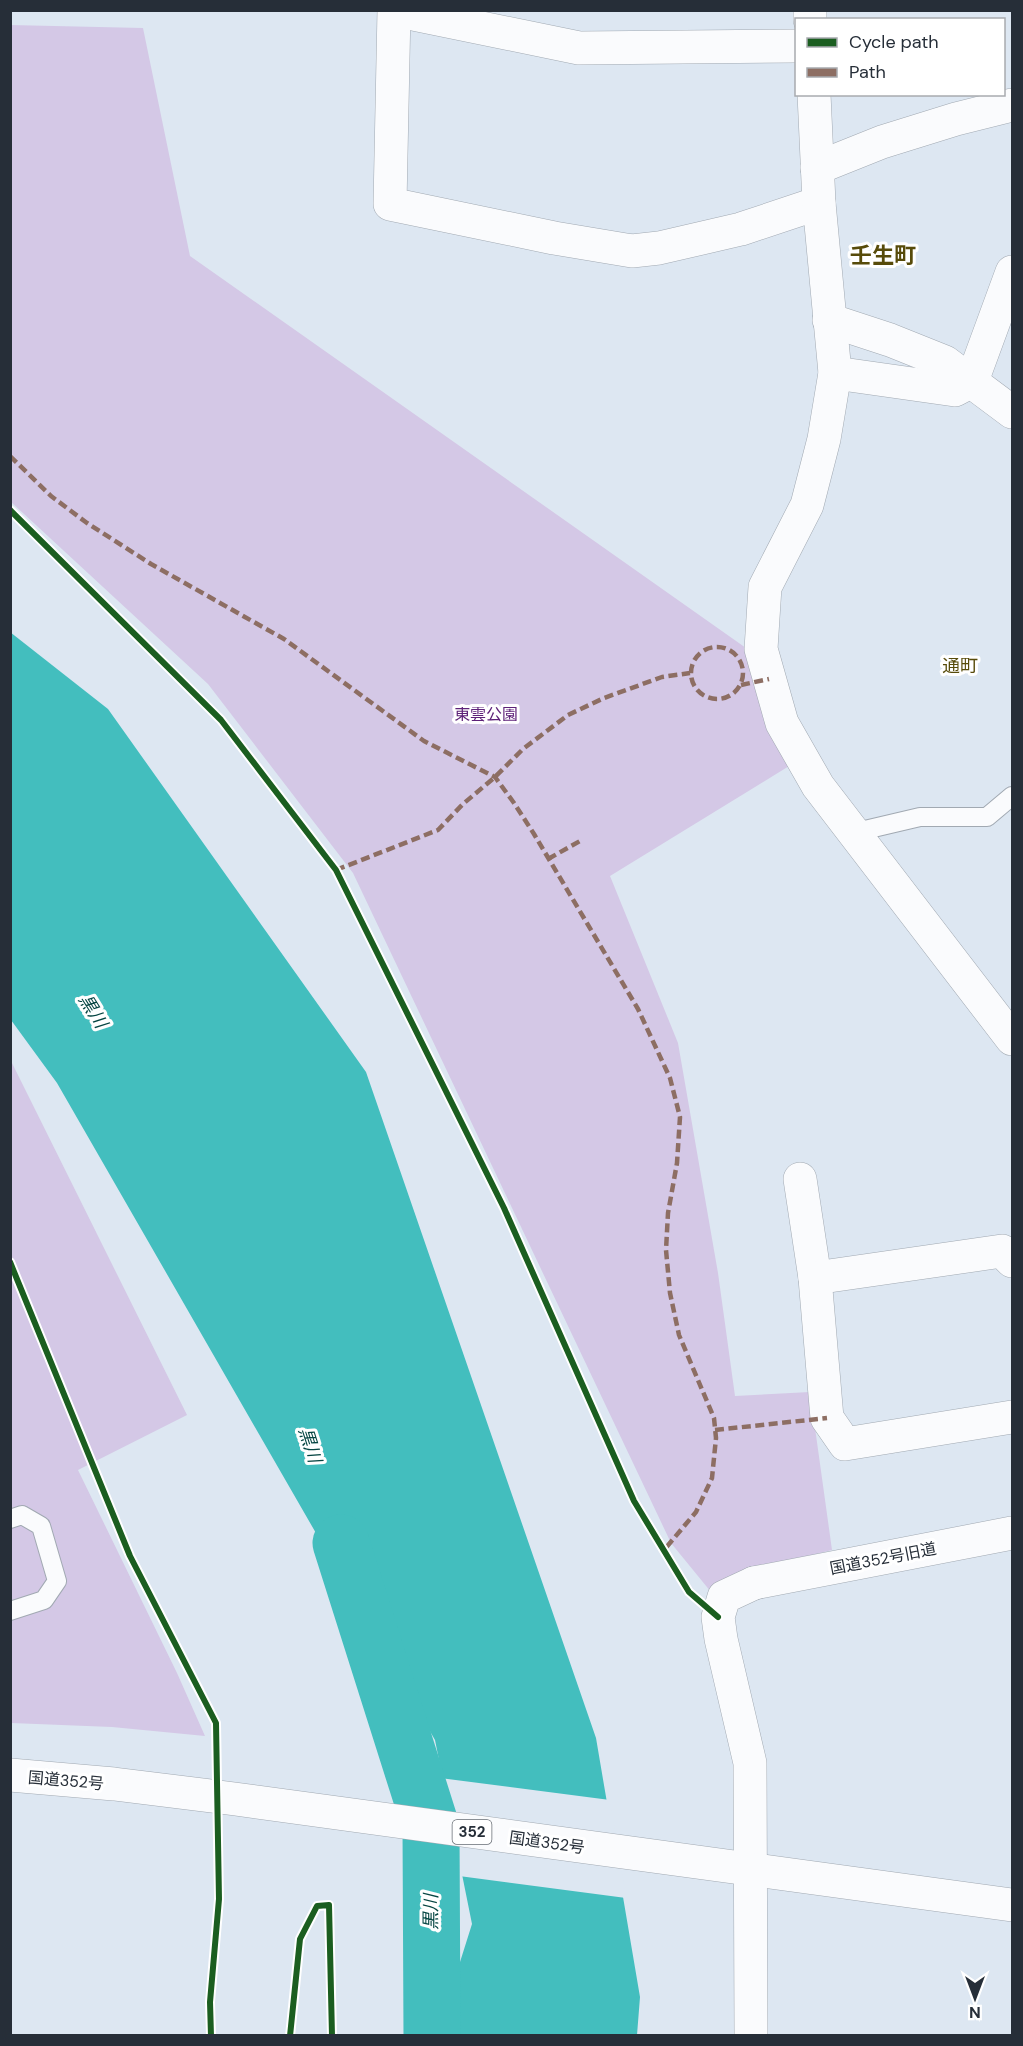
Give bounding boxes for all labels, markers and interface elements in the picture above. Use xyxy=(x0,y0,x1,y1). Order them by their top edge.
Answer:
legend xyxy=(795,18,1005,96)
text: Cycle path xyxy=(849,30,939,54)
text: Path xyxy=(849,60,886,84)
district label: 壬生町 xyxy=(850,241,916,270)
district label: 通町 xyxy=(942,654,978,678)
park label: 東雲公園 xyxy=(454,704,518,725)
water label: 黒川 xyxy=(73,989,114,1034)
water label: 黒川 xyxy=(293,1424,328,1468)
street label: 国道352号旧道 xyxy=(828,1538,938,1579)
street label: 国道352号 xyxy=(27,1767,105,1794)
road number: 352 xyxy=(452,1820,492,1844)
street label: 国道352号 xyxy=(508,1827,586,1858)
water label: 黒川 xyxy=(419,1892,443,1930)
north arrow xyxy=(945,1968,1005,2028)
text: N xyxy=(969,2002,981,2023)

